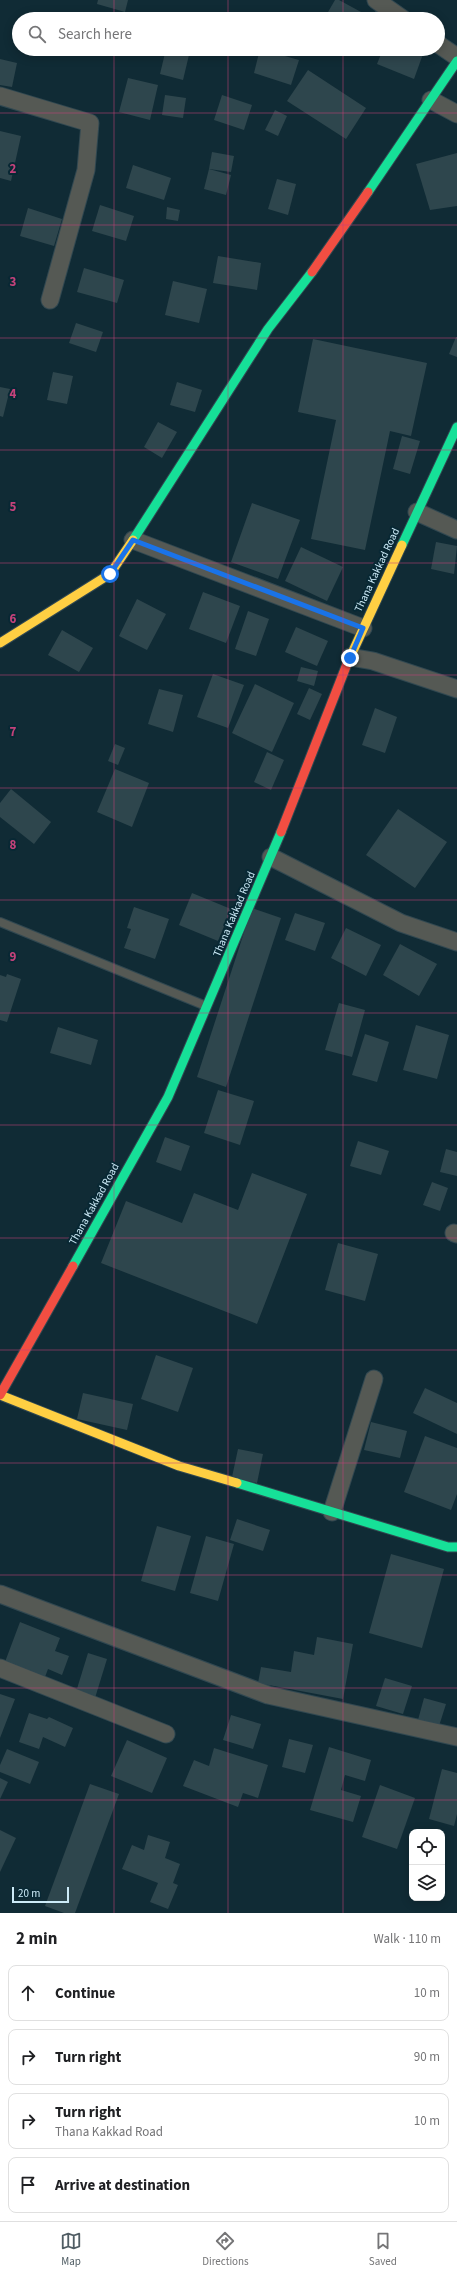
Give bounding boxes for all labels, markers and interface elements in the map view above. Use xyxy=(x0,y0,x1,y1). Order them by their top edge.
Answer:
search box xyxy=(12,12,445,56)
icon: search xyxy=(26,23,48,45)
text: Search here xyxy=(58,24,132,45)
text: 2 xyxy=(10,160,17,178)
text: 3 xyxy=(10,273,17,291)
text: 4 xyxy=(10,385,17,403)
text: 5 xyxy=(10,498,17,516)
street label: Thana Kakkad Road xyxy=(351,525,403,615)
route start xyxy=(101,565,119,583)
text: 6 xyxy=(10,610,17,628)
route end xyxy=(341,649,359,667)
text: 7 xyxy=(10,723,17,741)
text: 8 xyxy=(10,836,17,854)
street label: Thana Kakkad Road xyxy=(209,869,259,959)
text: 9 xyxy=(10,948,17,966)
street label: Thana Kakkad Road xyxy=(65,1160,123,1248)
map controls xyxy=(409,1829,445,1901)
button: locate xyxy=(409,1829,445,1865)
button: layers xyxy=(409,1865,445,1901)
scale bar xyxy=(12,1885,69,1904)
text: 20 m xyxy=(18,1886,40,1901)
text: 2 min xyxy=(16,1927,57,1951)
text: Walk · 110 m xyxy=(373,1930,441,1948)
icon: ahead xyxy=(17,1982,39,2004)
text: Continue xyxy=(55,1983,115,2004)
text: 10 m xyxy=(414,1984,440,2002)
icon: right xyxy=(17,2046,39,2068)
text: Turn right xyxy=(55,2047,121,2068)
text: 90 m xyxy=(414,2048,440,2066)
text: Turn right xyxy=(55,2102,121,2123)
icon: right xyxy=(17,2110,39,2132)
text: 10 m xyxy=(414,2112,440,2130)
text: Thana Kakkad Road xyxy=(55,2123,163,2141)
icon: arrive xyxy=(17,2174,39,2196)
text: Arrive at destination xyxy=(55,2175,190,2196)
tab: Map xyxy=(60,2230,82,2269)
tab: Directions xyxy=(202,2230,249,2269)
tab: Saved xyxy=(369,2230,397,2269)

